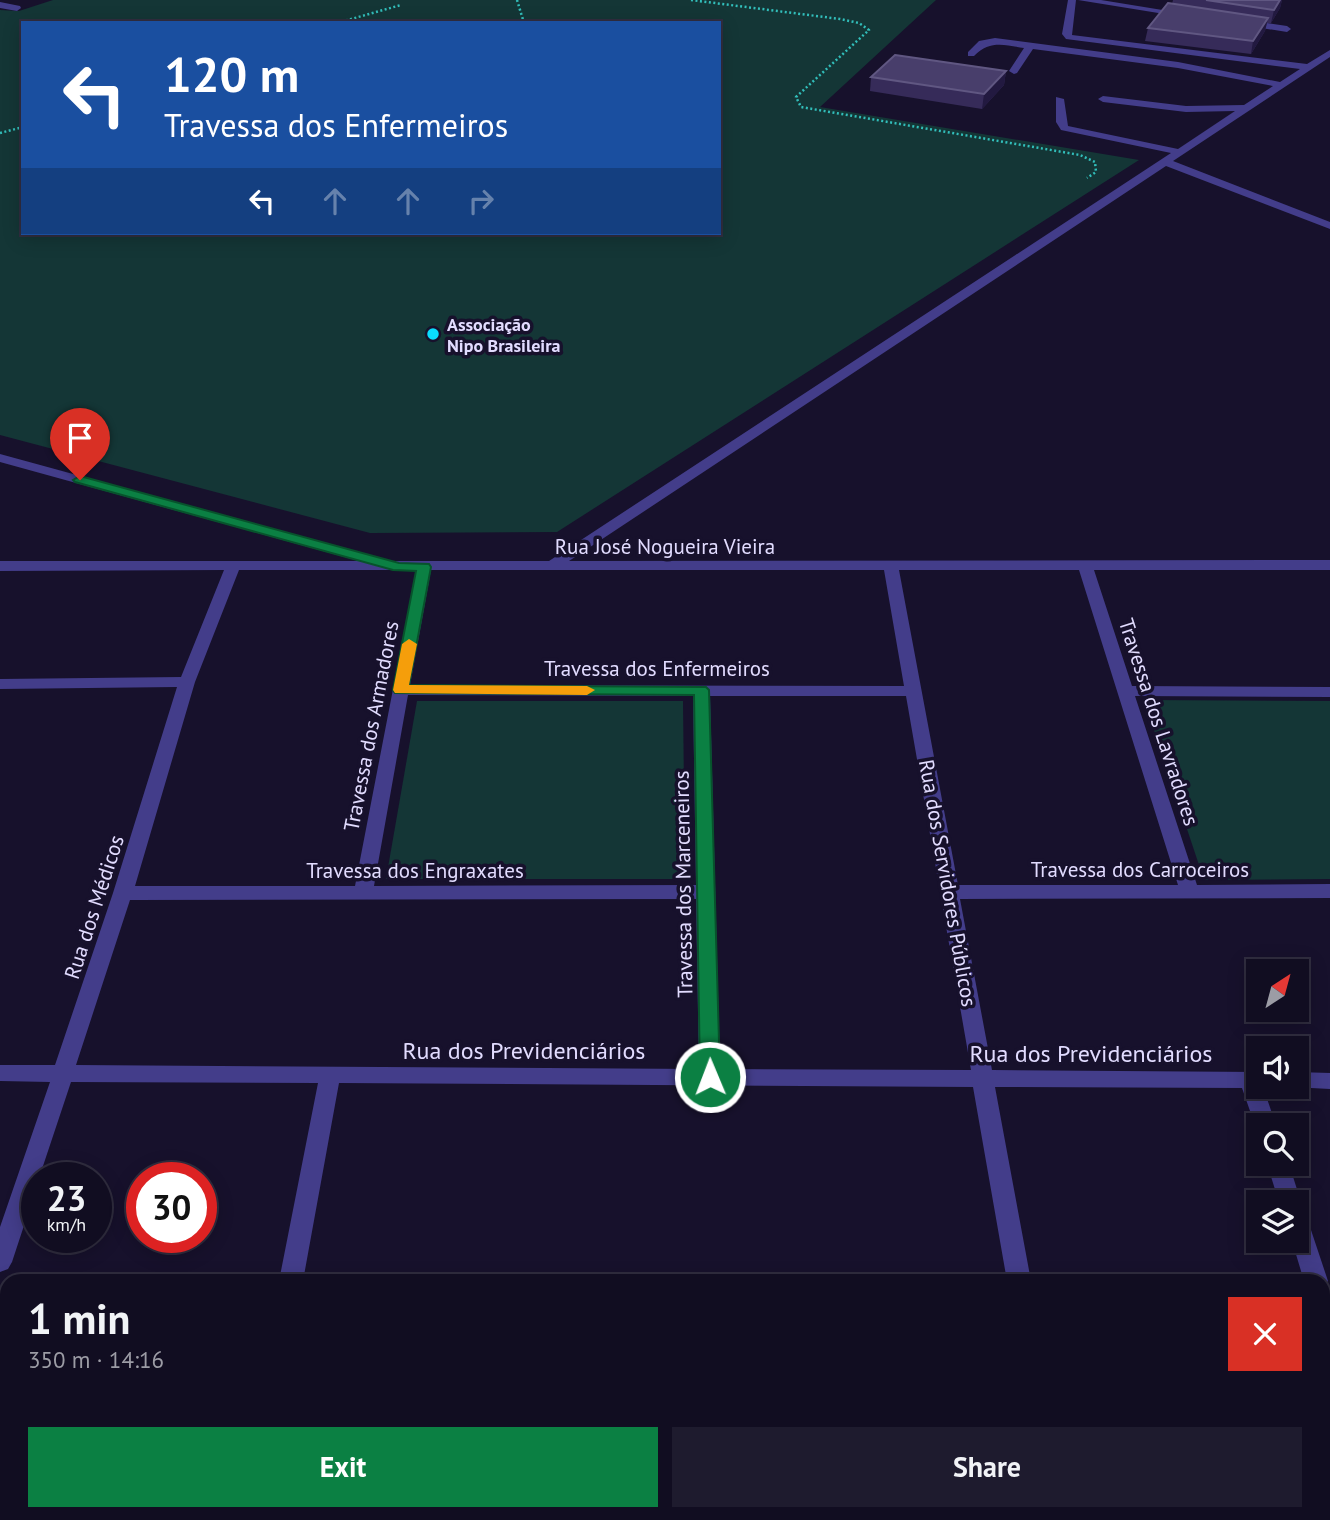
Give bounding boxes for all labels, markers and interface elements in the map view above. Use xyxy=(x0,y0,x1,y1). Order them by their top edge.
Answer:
text: 120 m xyxy=(164,42,299,106)
icon: left xyxy=(49,49,140,140)
text: Travessa dos Enfermeiros xyxy=(164,104,508,146)
icon: left xyxy=(243,182,281,220)
icon: ahead xyxy=(316,182,354,220)
icon: ahead xyxy=(389,182,427,220)
icon: right xyxy=(462,182,500,220)
place label: Associação Nipo Brasileira xyxy=(447,313,561,357)
marker: Associação Nipo Brasileira xyxy=(425,326,441,342)
pin xyxy=(50,408,110,480)
icon: arrive xyxy=(61,419,99,457)
street label: Rua José Nogueira Vieira xyxy=(555,533,775,560)
street label: Travessa dos Lavradores xyxy=(1113,615,1205,829)
street label: Travessa dos Armadores xyxy=(337,619,405,833)
street label: Travessa dos Enfermeiros xyxy=(544,655,770,682)
street label: Rua dos Servidores Públicos xyxy=(913,757,983,1009)
street label: Travessa dos Marceneiros xyxy=(668,770,698,998)
street label: Rua dos Médicos xyxy=(58,832,130,982)
street label: Travessa dos Carroceiros xyxy=(1031,856,1249,883)
street label: Travessa dos Engraxates xyxy=(306,857,524,884)
north arrow xyxy=(1246,959,1309,1022)
map controls xyxy=(1246,959,1309,1253)
street label: Rua dos Previdenciários xyxy=(403,1035,645,1066)
button: sound xyxy=(1246,1036,1309,1099)
street label: Rua dos Previdenciários xyxy=(970,1038,1212,1069)
position arrow xyxy=(673,1040,747,1114)
button: search xyxy=(1246,1113,1309,1176)
speed limit sign: 30 xyxy=(126,1162,217,1253)
text: 23 xyxy=(47,1175,86,1221)
button: layers xyxy=(1246,1190,1309,1253)
text: km/h xyxy=(47,1213,86,1236)
text: 1 min xyxy=(28,1291,130,1346)
button: close xyxy=(1228,1297,1302,1371)
text: 350 m · 14:16 xyxy=(28,1345,164,1374)
button: Exit xyxy=(28,1427,658,1507)
button: Share xyxy=(672,1427,1302,1507)

